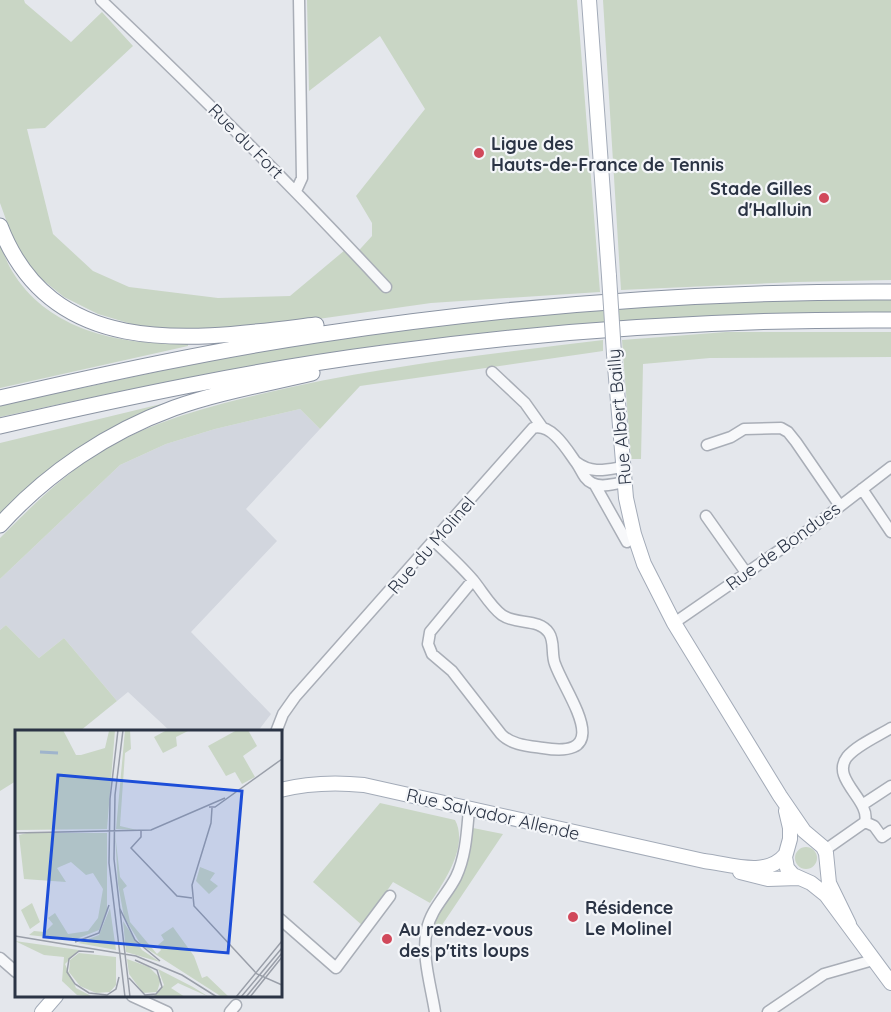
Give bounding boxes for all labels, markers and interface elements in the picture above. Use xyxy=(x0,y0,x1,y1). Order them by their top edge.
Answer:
street label: Rue du Fort xyxy=(203,98,289,184)
place label: Ligue des Hauts-de-France de Tennis xyxy=(491,132,724,176)
marker: Ligue des Hauts-de-France de Tennis xyxy=(472,146,486,160)
place label: Stade Gilles d'Halluin xyxy=(710,177,812,221)
marker: Stade Gilles d'Halluin xyxy=(817,191,831,205)
street label: Rue Albert Bailly xyxy=(602,348,636,486)
street label: Rue du Molinel xyxy=(382,491,480,599)
street label: Rue de Bondues xyxy=(721,497,845,595)
inset map xyxy=(15,730,282,997)
street label: Rue Salvador Allende xyxy=(404,783,582,845)
place label: Résidence Le Molinel xyxy=(585,896,673,940)
marker: Résidence Le Molinel xyxy=(566,910,580,924)
place label: Au rendez-vous des p'tits loups xyxy=(399,918,533,962)
marker: Au rendez-vous des p'tits loups xyxy=(380,932,394,946)

